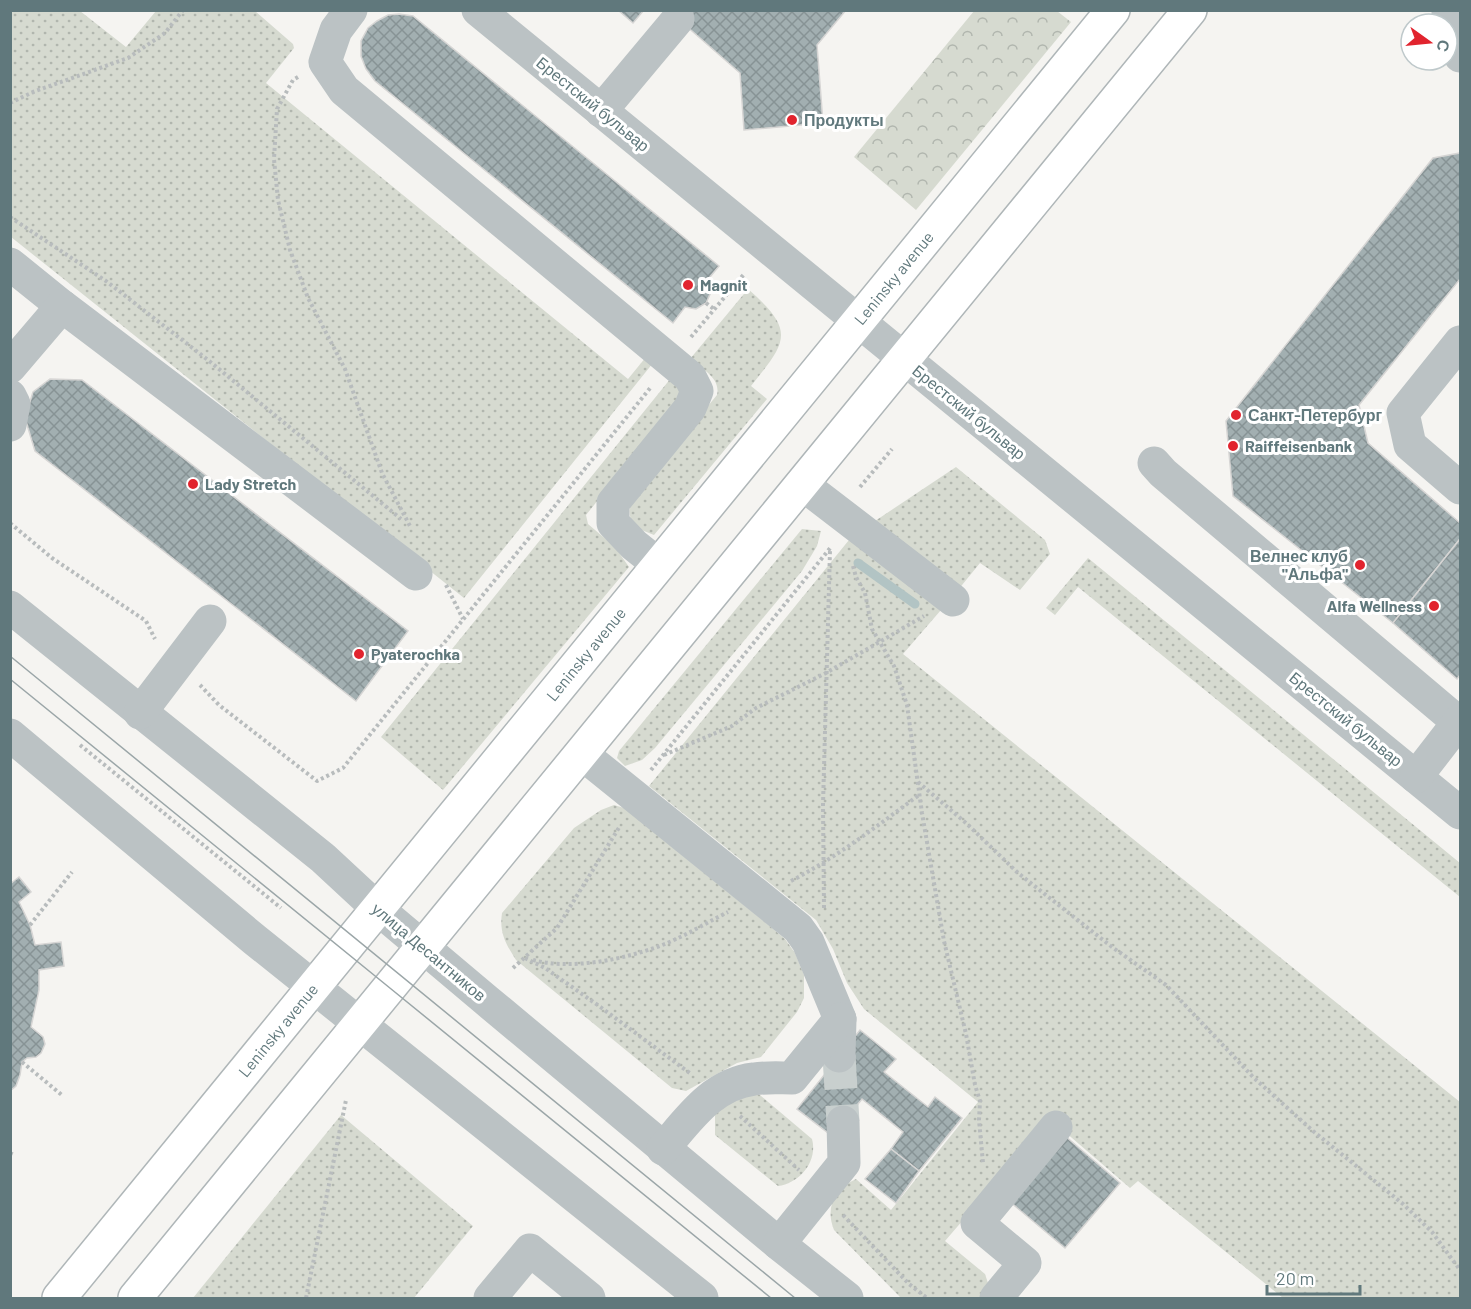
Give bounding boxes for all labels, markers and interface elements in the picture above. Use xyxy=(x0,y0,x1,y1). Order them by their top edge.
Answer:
north arrow xyxy=(1399,12,1459,72)
text: С xyxy=(1433,38,1455,54)
street label: Брестский бульвар xyxy=(533,52,654,155)
place label: Продукты xyxy=(804,110,884,129)
marker: Продукты xyxy=(785,113,799,127)
street label: Leninsky avenue xyxy=(850,227,937,328)
place label: Magnit xyxy=(700,275,748,294)
marker: Magnit xyxy=(681,278,695,292)
street label: Брестский бульвар xyxy=(909,360,1030,463)
place label: Санкт-Петербург xyxy=(1248,405,1383,424)
marker: Санкт-Петербург xyxy=(1229,408,1243,422)
place label: Raiffeisenbank xyxy=(1245,436,1353,455)
marker: Raiffeisenbank xyxy=(1226,439,1240,453)
place label: Lady Stretch xyxy=(205,474,296,493)
marker: Lady Stretch xyxy=(186,477,200,491)
place label: Велнес клуб "Альфа" xyxy=(1250,546,1348,583)
marker: Велнес клуб "Альфа" xyxy=(1353,558,1367,572)
place label: Alfa Wellness xyxy=(1327,596,1422,615)
marker: Alfa Wellness xyxy=(1427,599,1441,613)
street label: Leninsky avenue xyxy=(542,603,629,704)
place label: Pyaterochka xyxy=(371,644,460,663)
marker: Pyaterochka xyxy=(352,647,366,661)
street label: Брестский бульвар xyxy=(1286,667,1407,770)
street label: улица Десантников xyxy=(369,899,490,1005)
street label: Leninsky avenue xyxy=(234,979,321,1080)
scale bar xyxy=(1267,1258,1360,1296)
text: 20 m xyxy=(1276,1267,1314,1289)

